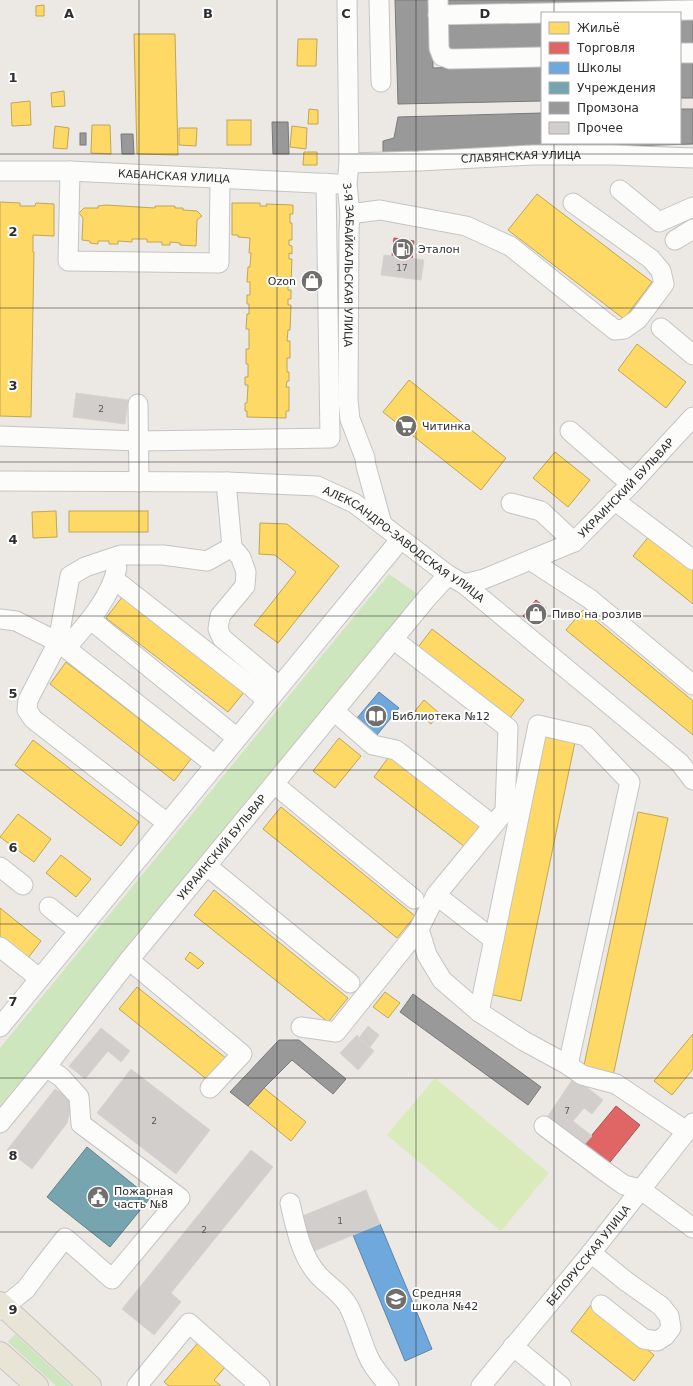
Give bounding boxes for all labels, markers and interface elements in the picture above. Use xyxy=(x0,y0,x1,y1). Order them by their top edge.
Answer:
text: A xyxy=(64,6,74,21)
text: B xyxy=(203,6,213,21)
text: C xyxy=(341,6,351,21)
text: D xyxy=(480,6,491,21)
legend xyxy=(541,12,681,144)
text: Жильё xyxy=(577,21,620,35)
text: Торговля xyxy=(576,41,635,55)
text: Школы xyxy=(577,61,622,75)
text: 1 xyxy=(8,70,18,85)
text: Учреждения xyxy=(577,81,656,95)
text: Промзона xyxy=(577,101,639,115)
text: Прочее xyxy=(577,121,623,135)
street label: СЛАВЯНСКАЯ УЛИЦА xyxy=(460,149,582,166)
street label: КАБАНСКАЯ УЛИЦА xyxy=(118,167,231,186)
street label: 3-Я ЗАБАЙКАЛЬСКАЯ УЛИЦА xyxy=(340,182,356,348)
text: 2 xyxy=(8,224,18,239)
fuel station icon: Эталон xyxy=(390,236,416,262)
place label: Эталон xyxy=(418,243,460,256)
house number: 17 xyxy=(396,263,408,273)
shop icon: Ozon xyxy=(299,268,325,294)
place label: Ozon xyxy=(268,275,296,288)
text: 3 xyxy=(8,378,18,393)
house number: 2 xyxy=(98,404,104,414)
supermarket icon: Читинка xyxy=(393,413,419,439)
place label: Читинка xyxy=(422,420,471,433)
street label: УКРАИНСКИЙ БУЛЬВАР xyxy=(576,436,677,541)
street label: АЛЕКСАНДРО-ЗАВОДСКАЯ УЛИЦА xyxy=(321,484,487,606)
text: 4 xyxy=(8,532,18,547)
shop icon: Пиво на розлив xyxy=(523,601,549,627)
place label: Пиво на розлив xyxy=(552,608,642,621)
text: 5 xyxy=(8,686,18,701)
library icon: Библиотека №12 xyxy=(363,703,389,729)
place label: Библиотека №12 xyxy=(392,710,490,723)
street label: УКРАИНСКИЙ БУЛЬВАР xyxy=(175,792,270,903)
text: 6 xyxy=(8,840,18,855)
text: 7 xyxy=(8,994,18,1009)
house number: 7 xyxy=(564,1106,570,1116)
house number: 2 xyxy=(151,1116,157,1126)
text: 8 xyxy=(8,1148,18,1163)
public building icon: Пожарная часть №8 xyxy=(85,1184,111,1210)
place label: Пожарная часть №8 xyxy=(114,1185,173,1211)
street label: БЕЛОРУССКАЯ УЛИЦА xyxy=(544,1202,633,1309)
house number: 1 xyxy=(337,1216,343,1226)
house number: 2 xyxy=(201,1225,207,1235)
school or university icon: Средняя школа №42 xyxy=(383,1286,409,1312)
place label: Средняя школа №42 xyxy=(412,1287,478,1313)
text: 9 xyxy=(8,1302,18,1317)

